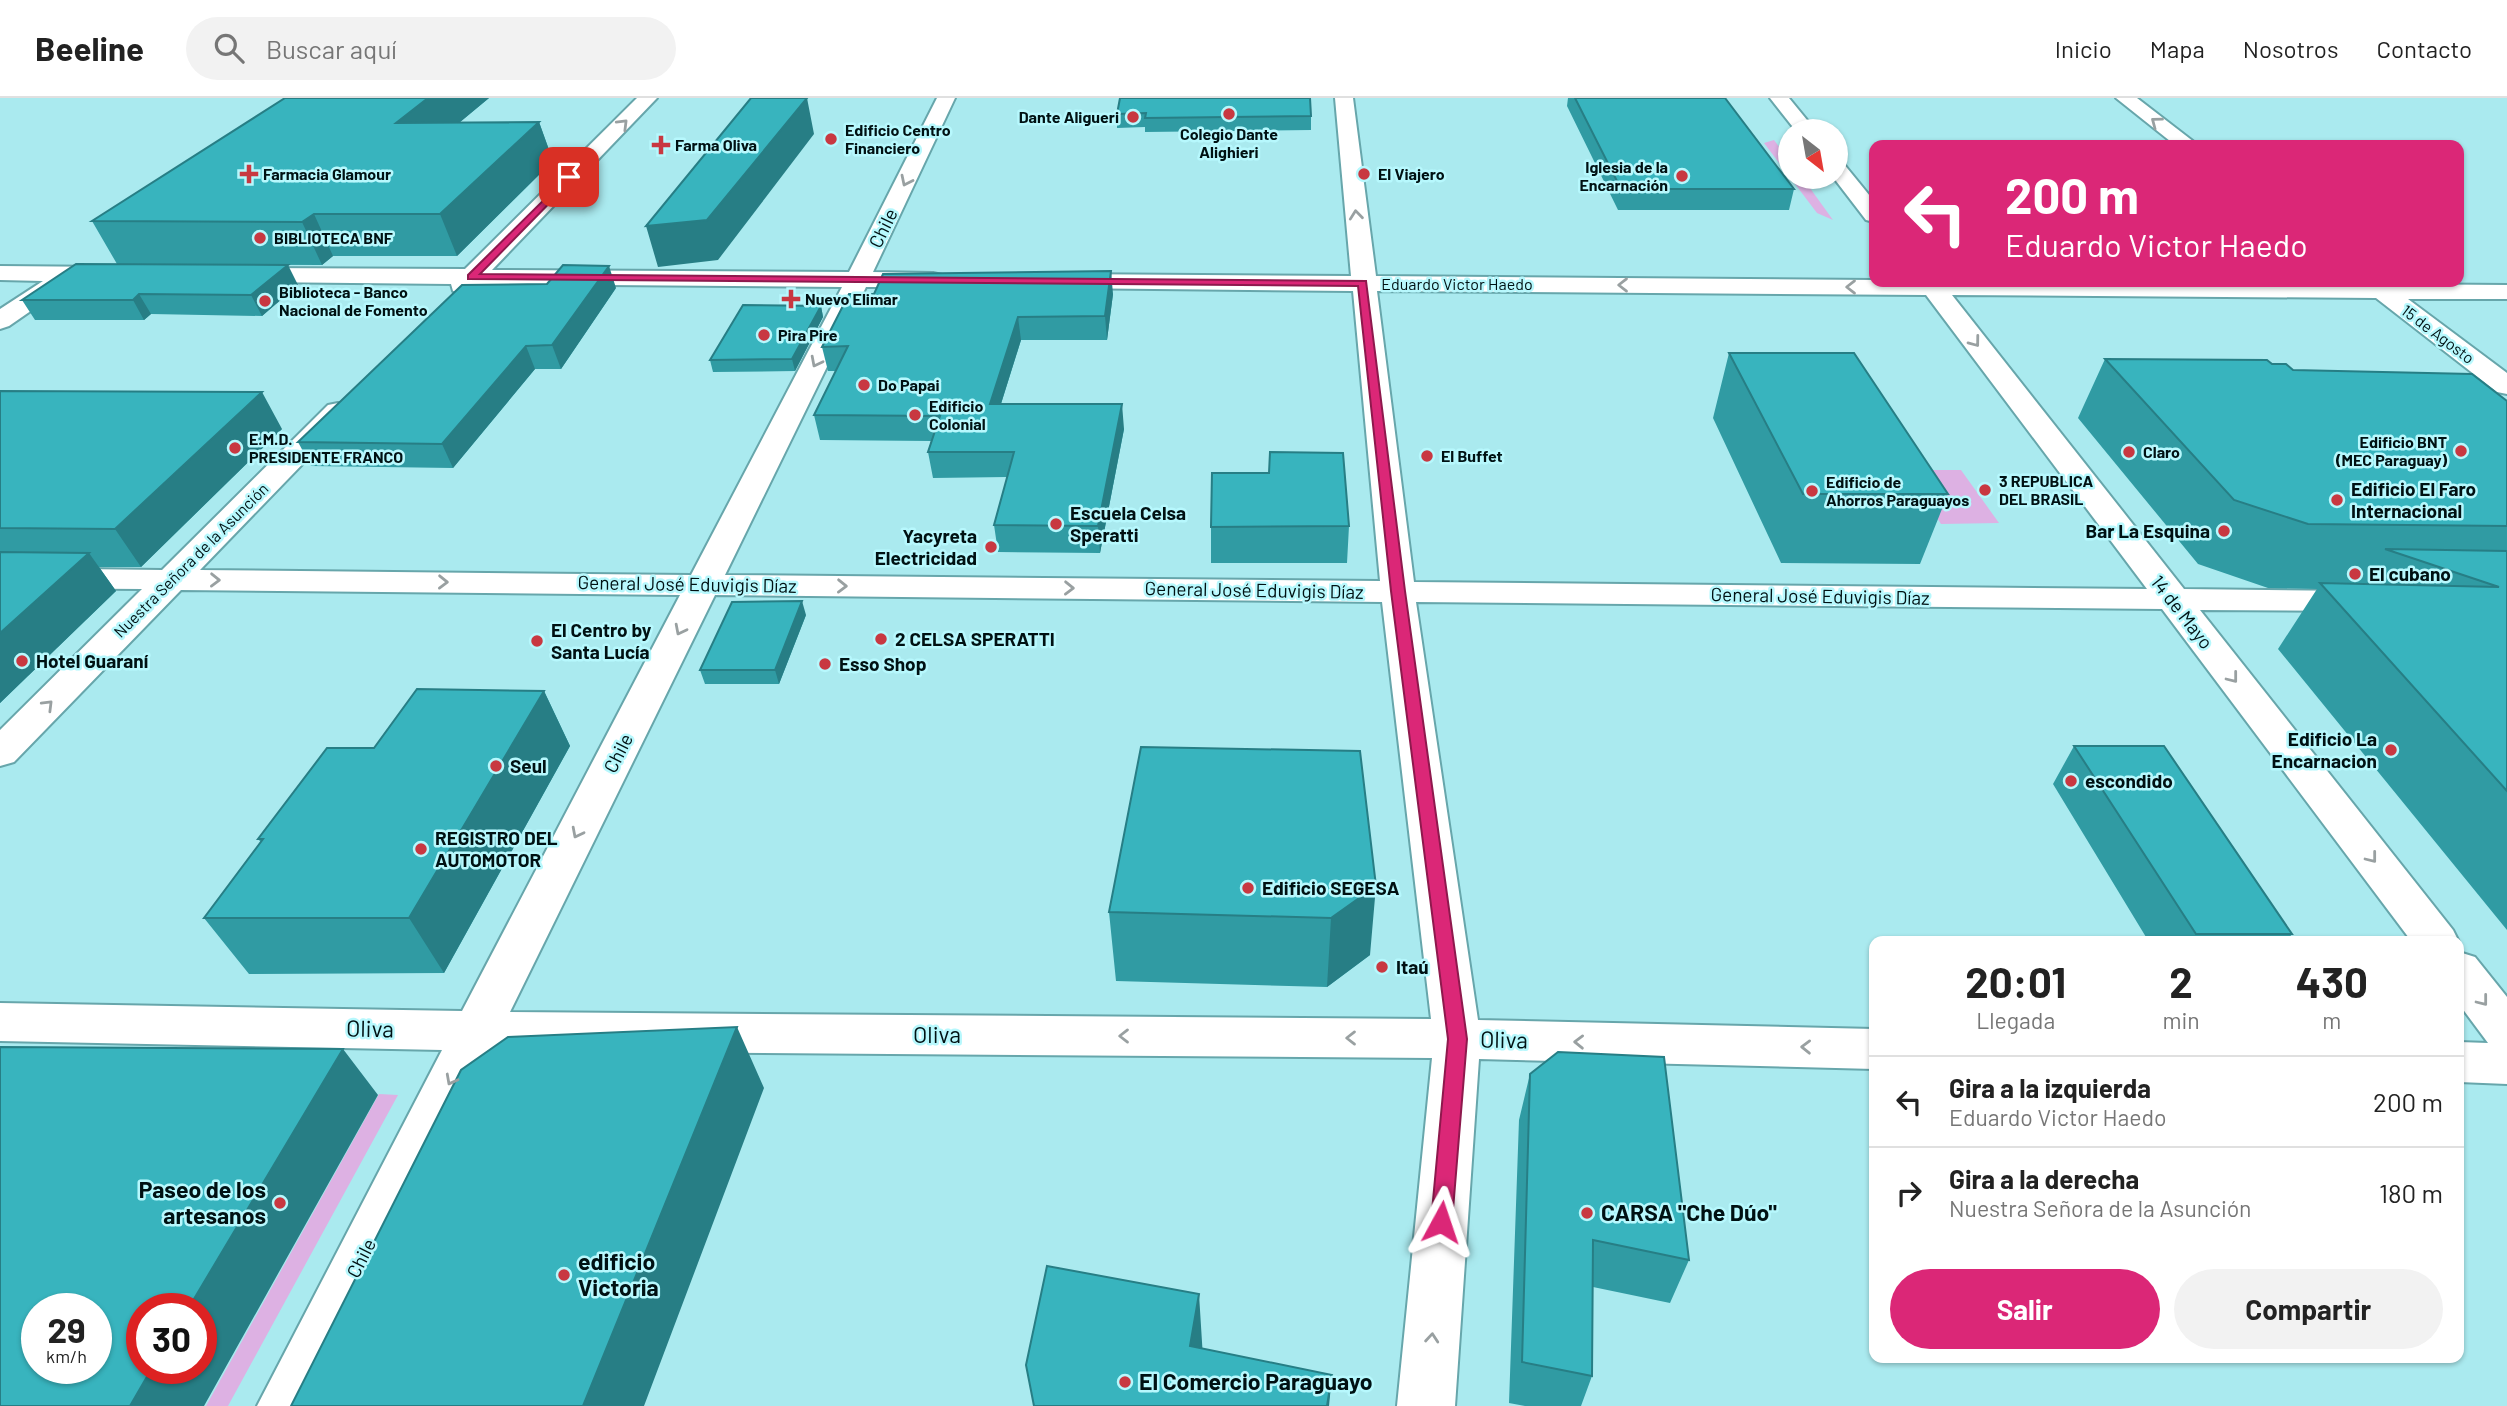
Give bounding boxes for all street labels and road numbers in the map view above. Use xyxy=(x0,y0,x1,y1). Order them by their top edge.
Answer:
street label: Chile xyxy=(863,204,902,251)
street label: Eduardo Victor Haedo xyxy=(1381,274,1533,293)
street label: 15 de Agosto xyxy=(2398,300,2478,367)
street label: Nuestra Señora de la Asunción xyxy=(110,479,272,641)
street label: General José Eduvigis Díaz xyxy=(577,570,797,597)
street label: 14 de Mayo xyxy=(2146,570,2218,653)
street label: General José Eduvigis Díaz xyxy=(1144,576,1364,603)
street label: General José Eduvigis Díaz xyxy=(1710,582,1930,609)
street label: Chile xyxy=(598,729,637,776)
street label: Oliva xyxy=(346,1014,394,1042)
street label: Oliva xyxy=(913,1020,961,1048)
street label: Oliva xyxy=(1480,1025,1528,1053)
street label: Chile xyxy=(341,1234,380,1281)

